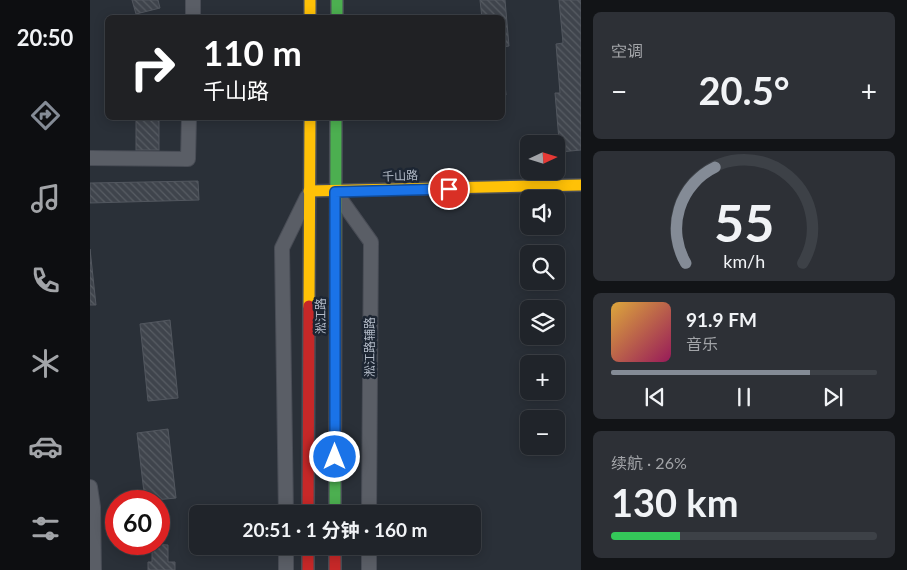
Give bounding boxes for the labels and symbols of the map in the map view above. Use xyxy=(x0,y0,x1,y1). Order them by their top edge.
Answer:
north arrow xyxy=(520,135,565,180)
street label: 千山路 xyxy=(382,167,418,184)
pin xyxy=(428,168,470,210)
street label: 淞江路 xyxy=(313,298,328,334)
street label: 淞江路辅路 xyxy=(362,317,377,377)
position arrow xyxy=(308,430,360,482)
speed limit sign: 60 xyxy=(105,490,170,555)

